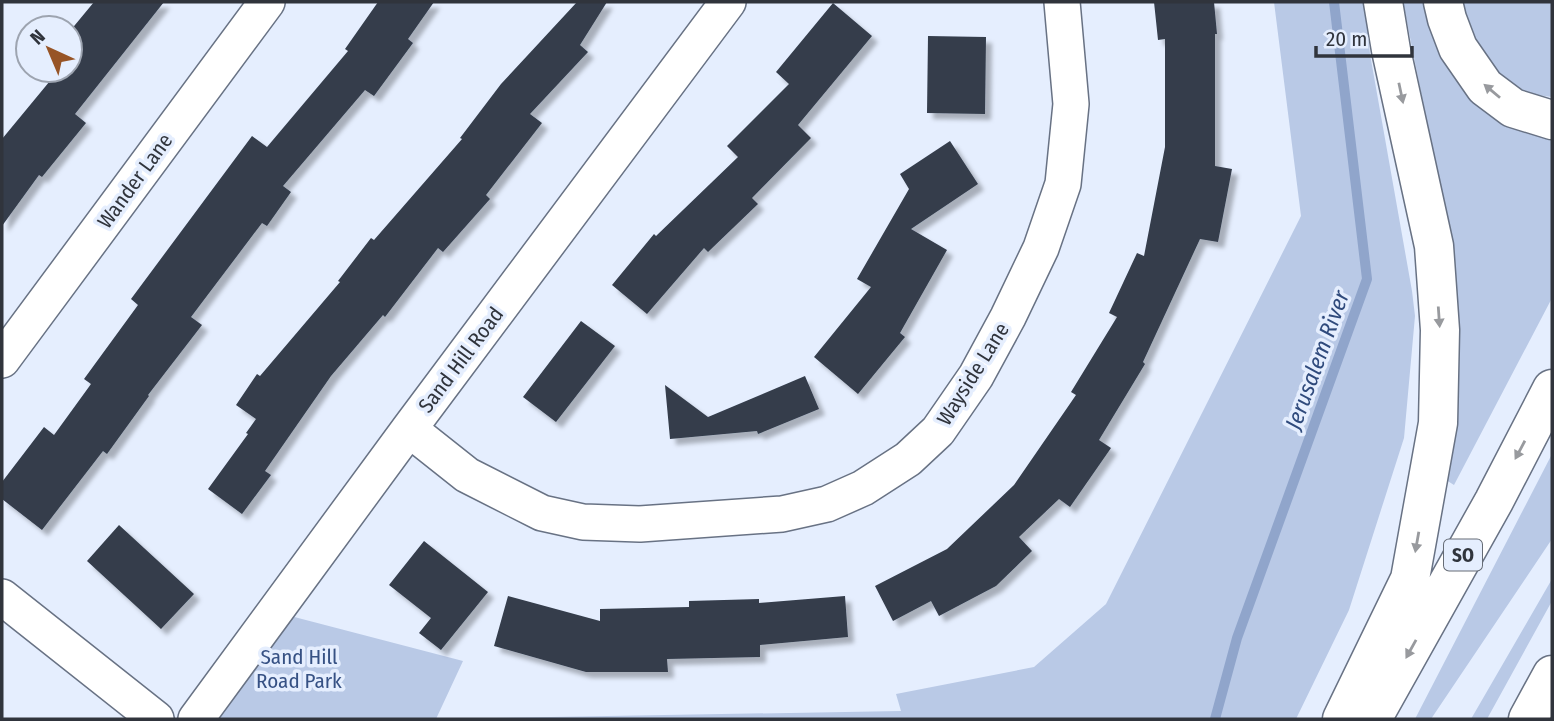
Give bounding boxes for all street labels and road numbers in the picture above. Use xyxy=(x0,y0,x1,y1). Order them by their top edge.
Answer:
street label: Wander Lane xyxy=(92,128,178,234)
street label: Sand Hill Road xyxy=(413,302,509,418)
street label: Wayside Lane xyxy=(931,318,1015,430)
road number: SO xyxy=(1444,540,1482,570)

